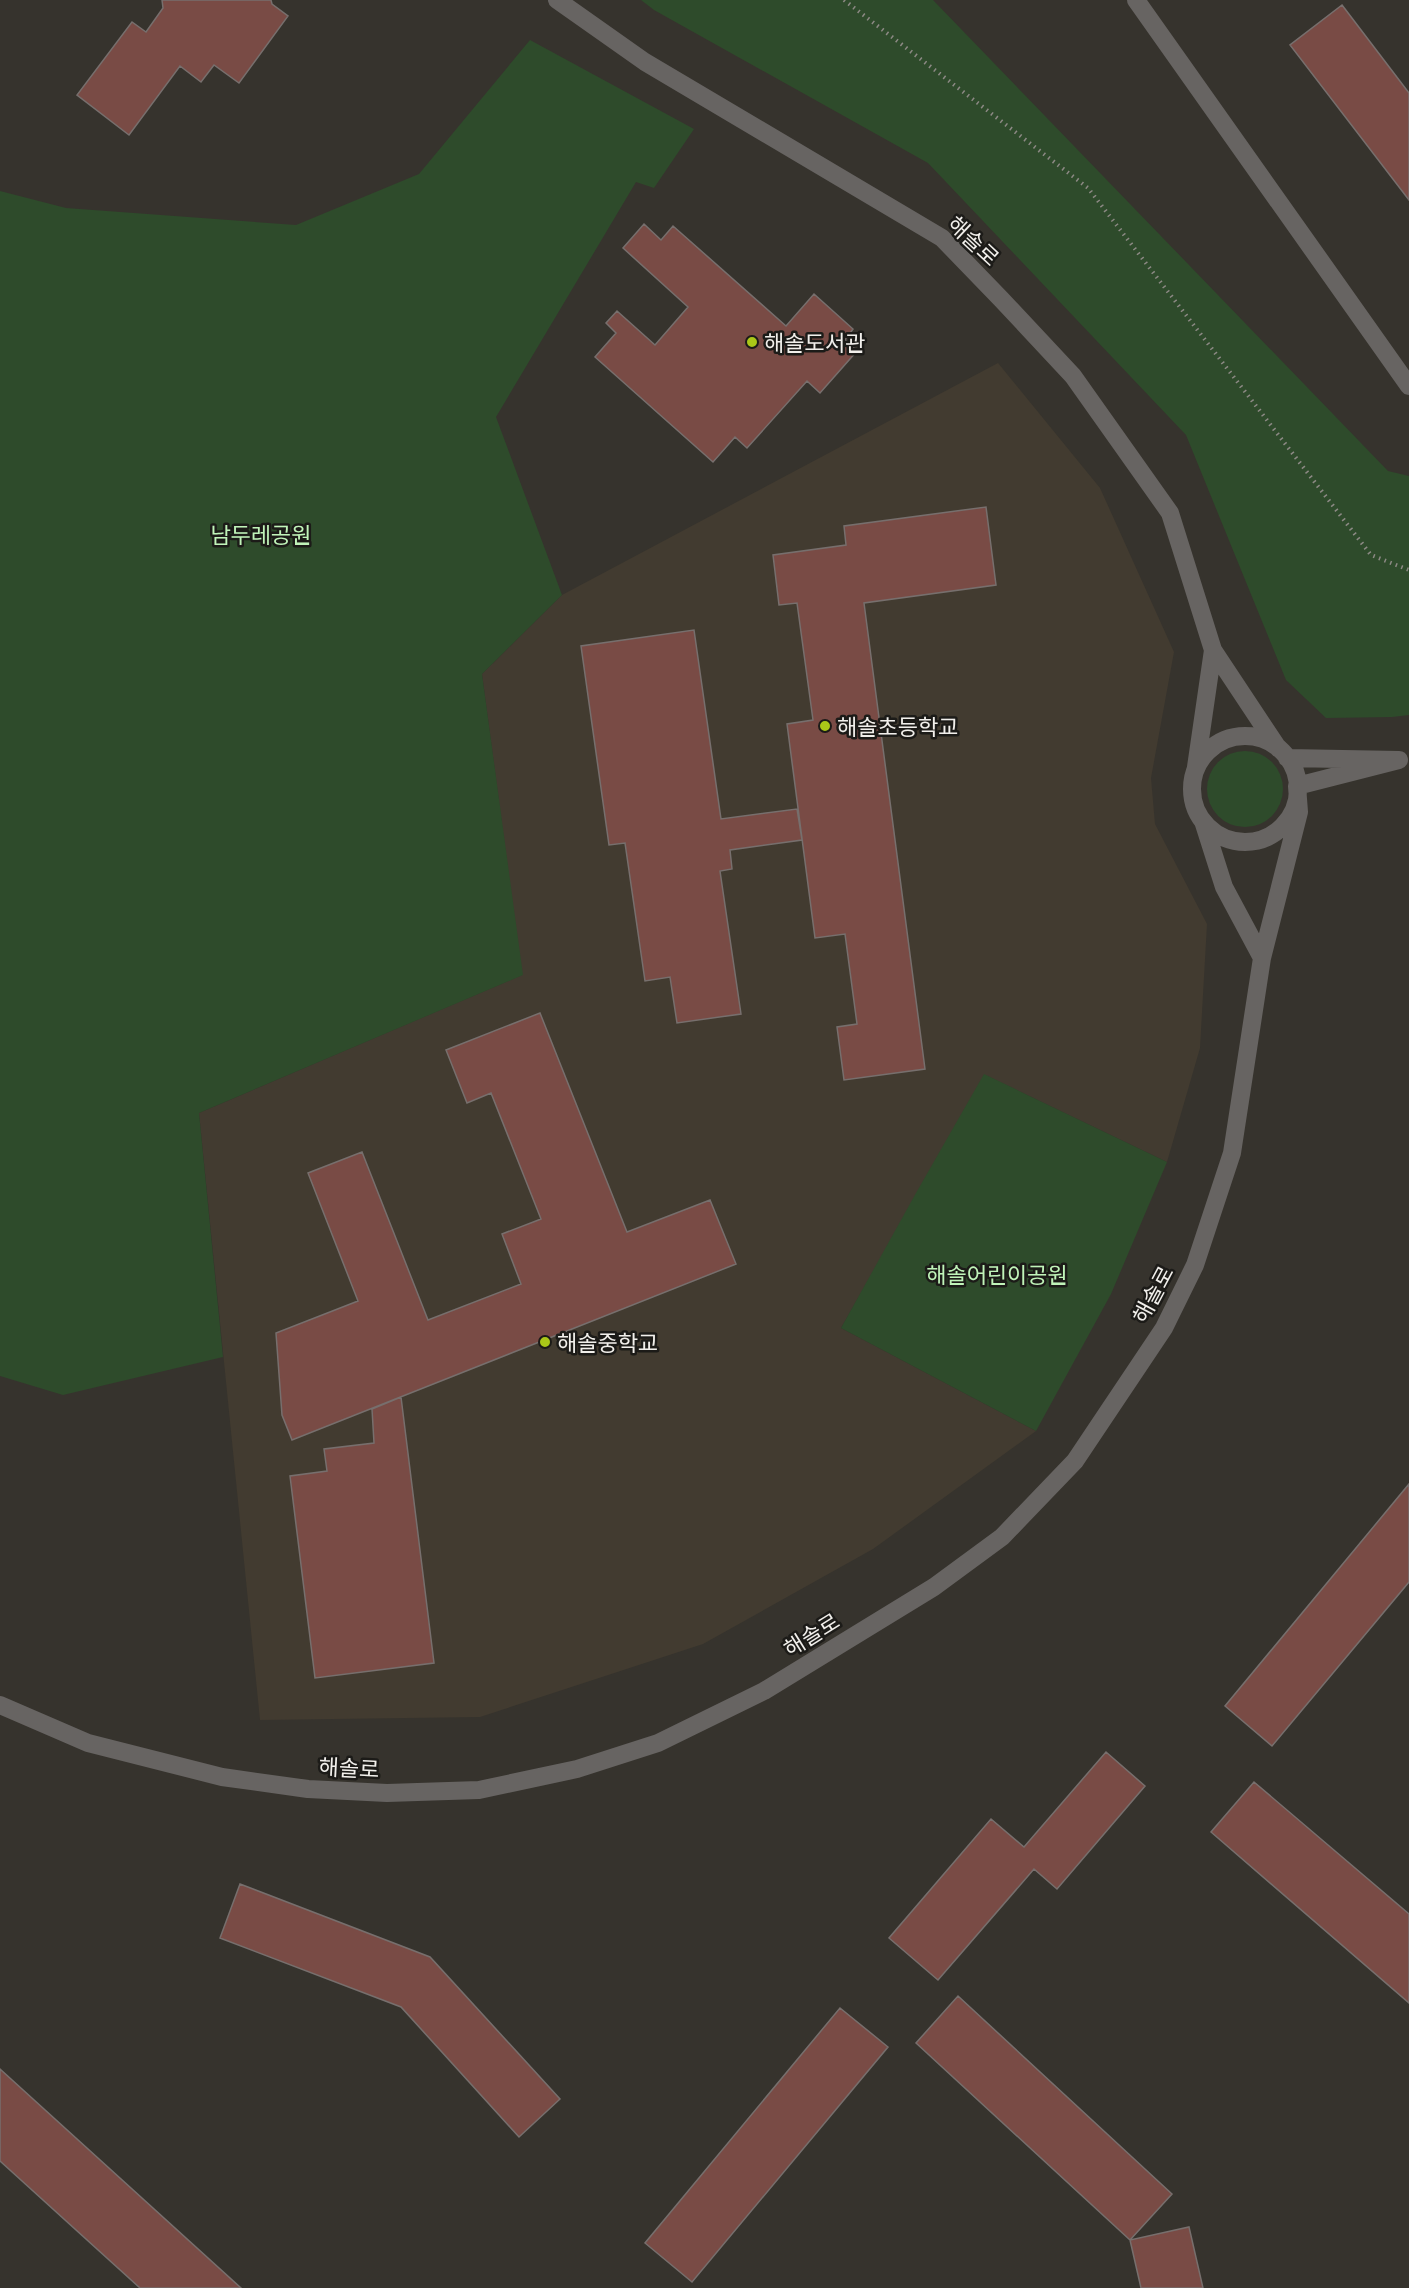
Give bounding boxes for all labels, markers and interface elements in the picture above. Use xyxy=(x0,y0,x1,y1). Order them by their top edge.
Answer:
street label: 해솔로 xyxy=(943,210,1005,270)
place label: 해솔도서관 xyxy=(764,329,865,355)
marker: 해솔도서관 xyxy=(745,335,759,349)
park label: 남두레공원 xyxy=(210,521,312,547)
place label: 해솔초등학교 xyxy=(837,713,958,739)
marker: 해솔초등학교 xyxy=(818,719,832,733)
park label: 해솔어린이공원 xyxy=(926,1261,1068,1287)
street label: 해솔로 xyxy=(1126,1261,1178,1327)
place label: 해솔중학교 xyxy=(557,1329,658,1355)
marker: 해솔중학교 xyxy=(538,1335,552,1349)
street label: 해솔로 xyxy=(778,1607,844,1661)
street label: 해솔로 xyxy=(318,1752,380,1782)

